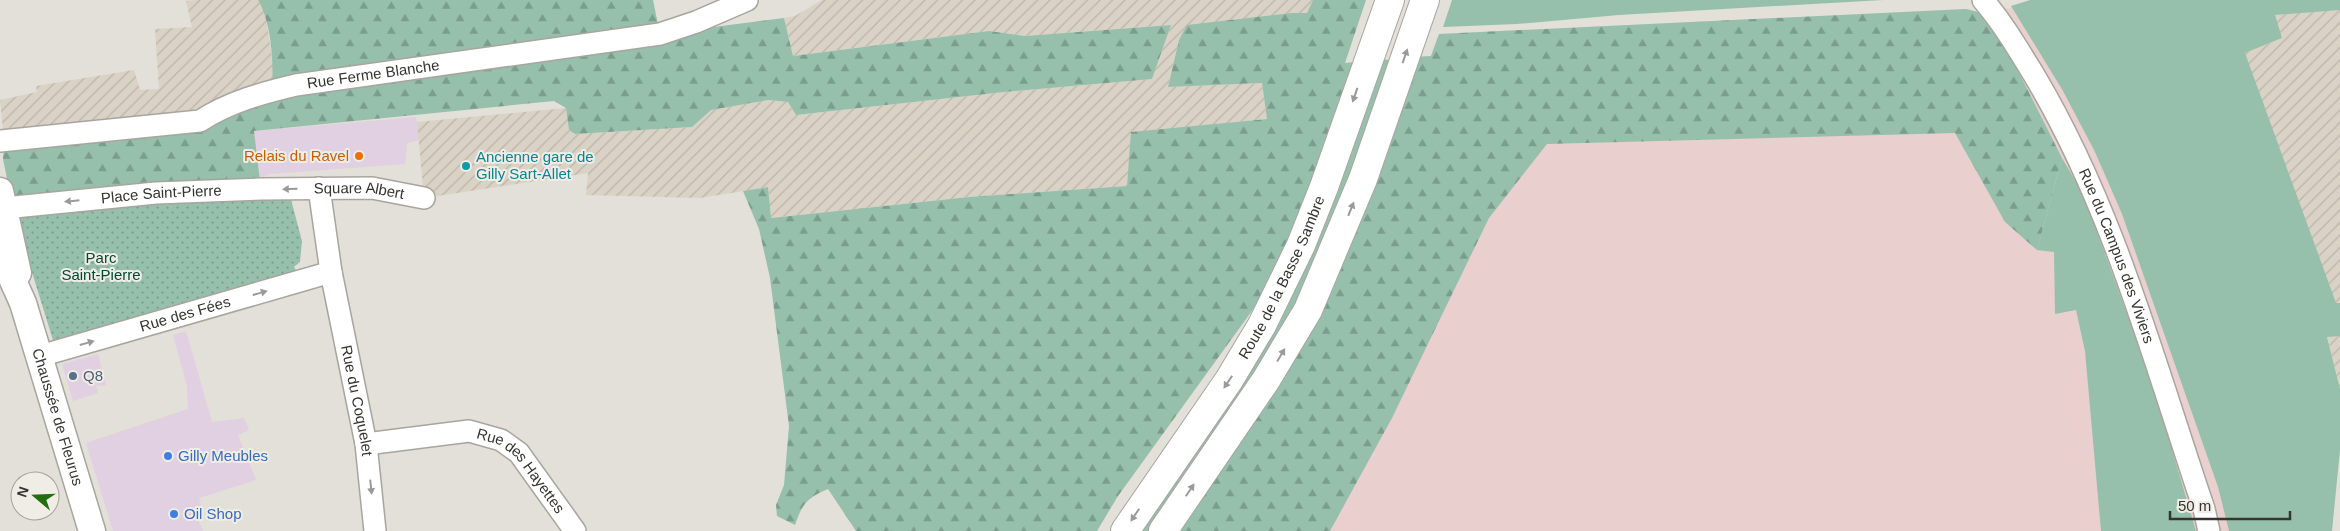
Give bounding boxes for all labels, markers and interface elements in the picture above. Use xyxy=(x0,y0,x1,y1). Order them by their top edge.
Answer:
one-way arrow xyxy=(1402,48,1410,63)
street label: Rue Ferme Blanche xyxy=(306,56,440,91)
one-way arrow xyxy=(1351,88,1359,103)
place label: Relais du Ravel xyxy=(244,147,349,164)
place label: Ancienne gare de Gilly Sart-Allet xyxy=(476,148,594,182)
marker: Relais du Ravel xyxy=(353,150,365,162)
marker: Ancienne gare de Gilly Sart-Allet xyxy=(460,160,472,172)
street label: Rue du Campus des Viviers xyxy=(2076,166,2158,345)
street label: Square Albert xyxy=(314,179,407,202)
street label: Place Saint-Pierre xyxy=(100,182,222,206)
one-way arrow xyxy=(281,185,297,193)
street label: Route de la Basse Sambre xyxy=(1235,193,1328,362)
one-way arrow xyxy=(64,197,80,205)
one-way arrow xyxy=(1347,201,1355,216)
park label: Parc Saint-Pierre xyxy=(61,249,141,283)
one-way arrow xyxy=(253,288,268,296)
street label: Rue des Fées xyxy=(138,293,232,335)
one-way arrow xyxy=(80,338,95,346)
street label: Rue du Coquelet xyxy=(338,344,376,458)
street label: Chaussée de Fleurus xyxy=(29,346,87,488)
one-way arrow xyxy=(1276,349,1285,362)
place label: Q8 xyxy=(83,367,103,384)
marker: Q8 xyxy=(67,370,79,382)
one-way arrow xyxy=(1223,375,1232,388)
street label: Rue des Hayettes xyxy=(475,425,569,516)
place label: Gilly Meubles xyxy=(178,447,268,464)
marker: Gilly Meubles xyxy=(162,450,174,462)
north arrow xyxy=(10,471,60,521)
one-way arrow xyxy=(367,480,375,496)
text: N xyxy=(13,484,32,499)
one-way arrow xyxy=(1185,484,1195,497)
scale bar xyxy=(2170,488,2290,520)
text: 50 m xyxy=(2178,497,2211,514)
place label: Oil Shop xyxy=(184,505,242,522)
marker: Oil Shop xyxy=(168,508,180,520)
one-way arrow xyxy=(1130,509,1140,522)

